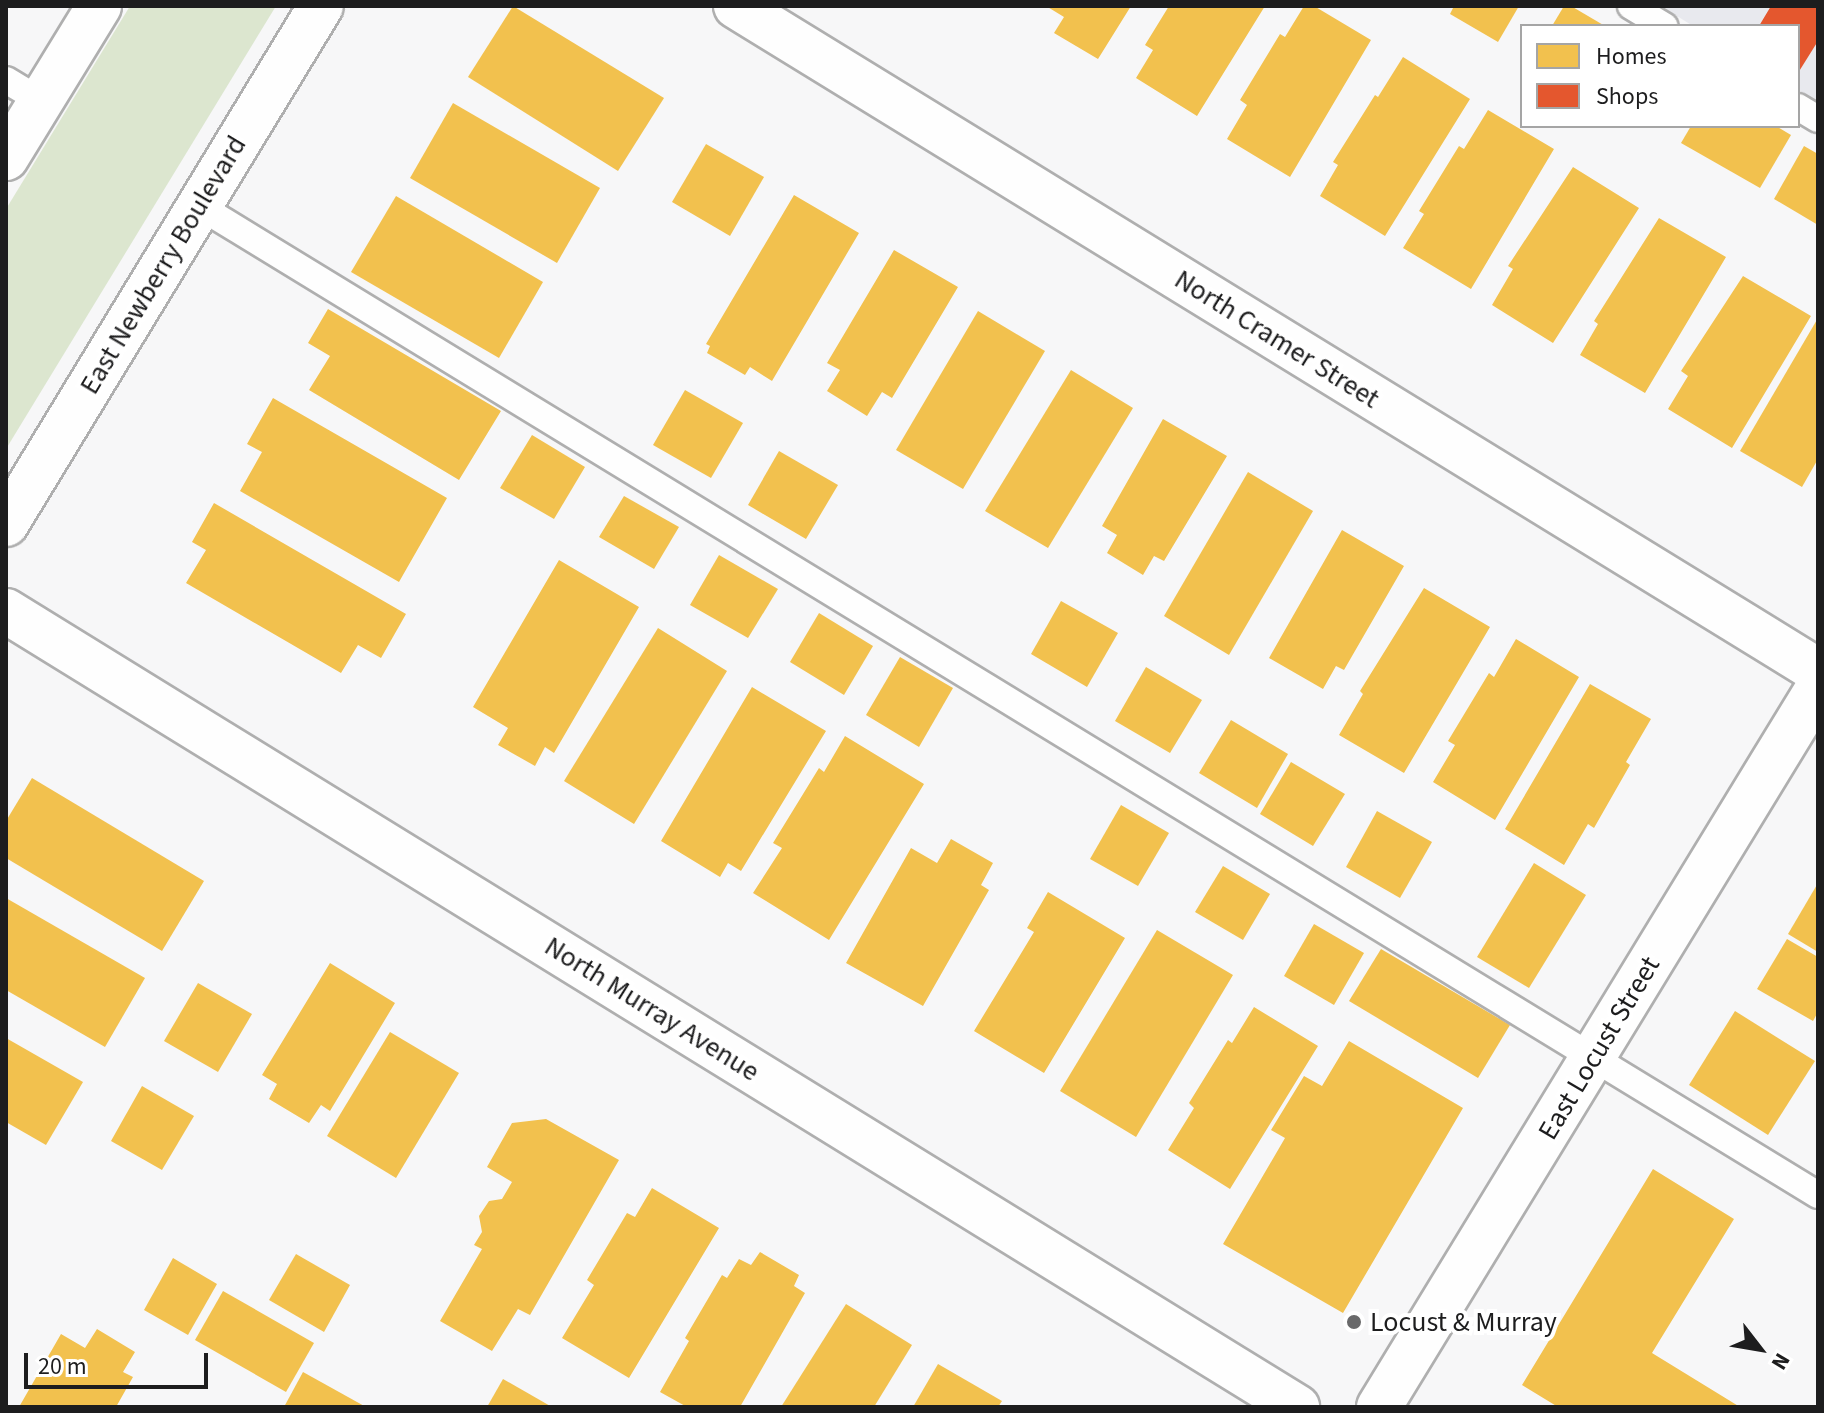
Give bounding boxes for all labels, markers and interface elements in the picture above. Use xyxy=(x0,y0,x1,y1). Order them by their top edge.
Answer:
legend xyxy=(1520,24,1800,128)
text: Homes xyxy=(1596,39,1667,74)
text: Shops xyxy=(1596,79,1658,114)
street label: East Newberry Boulevard xyxy=(73,130,253,400)
street label: North Cramer Street xyxy=(1168,262,1386,416)
street label: North Murray Avenue xyxy=(538,929,766,1089)
street label: East Locust Street xyxy=(1531,950,1667,1146)
place label: Locust & Murray xyxy=(1370,1305,1557,1339)
north arrow xyxy=(1720,1309,1800,1389)
marker: Locust & Murray xyxy=(1345,1313,1363,1331)
scale bar xyxy=(28,1337,212,1387)
text: N xyxy=(1763,1347,1798,1376)
text: 20 m xyxy=(38,1349,87,1384)

